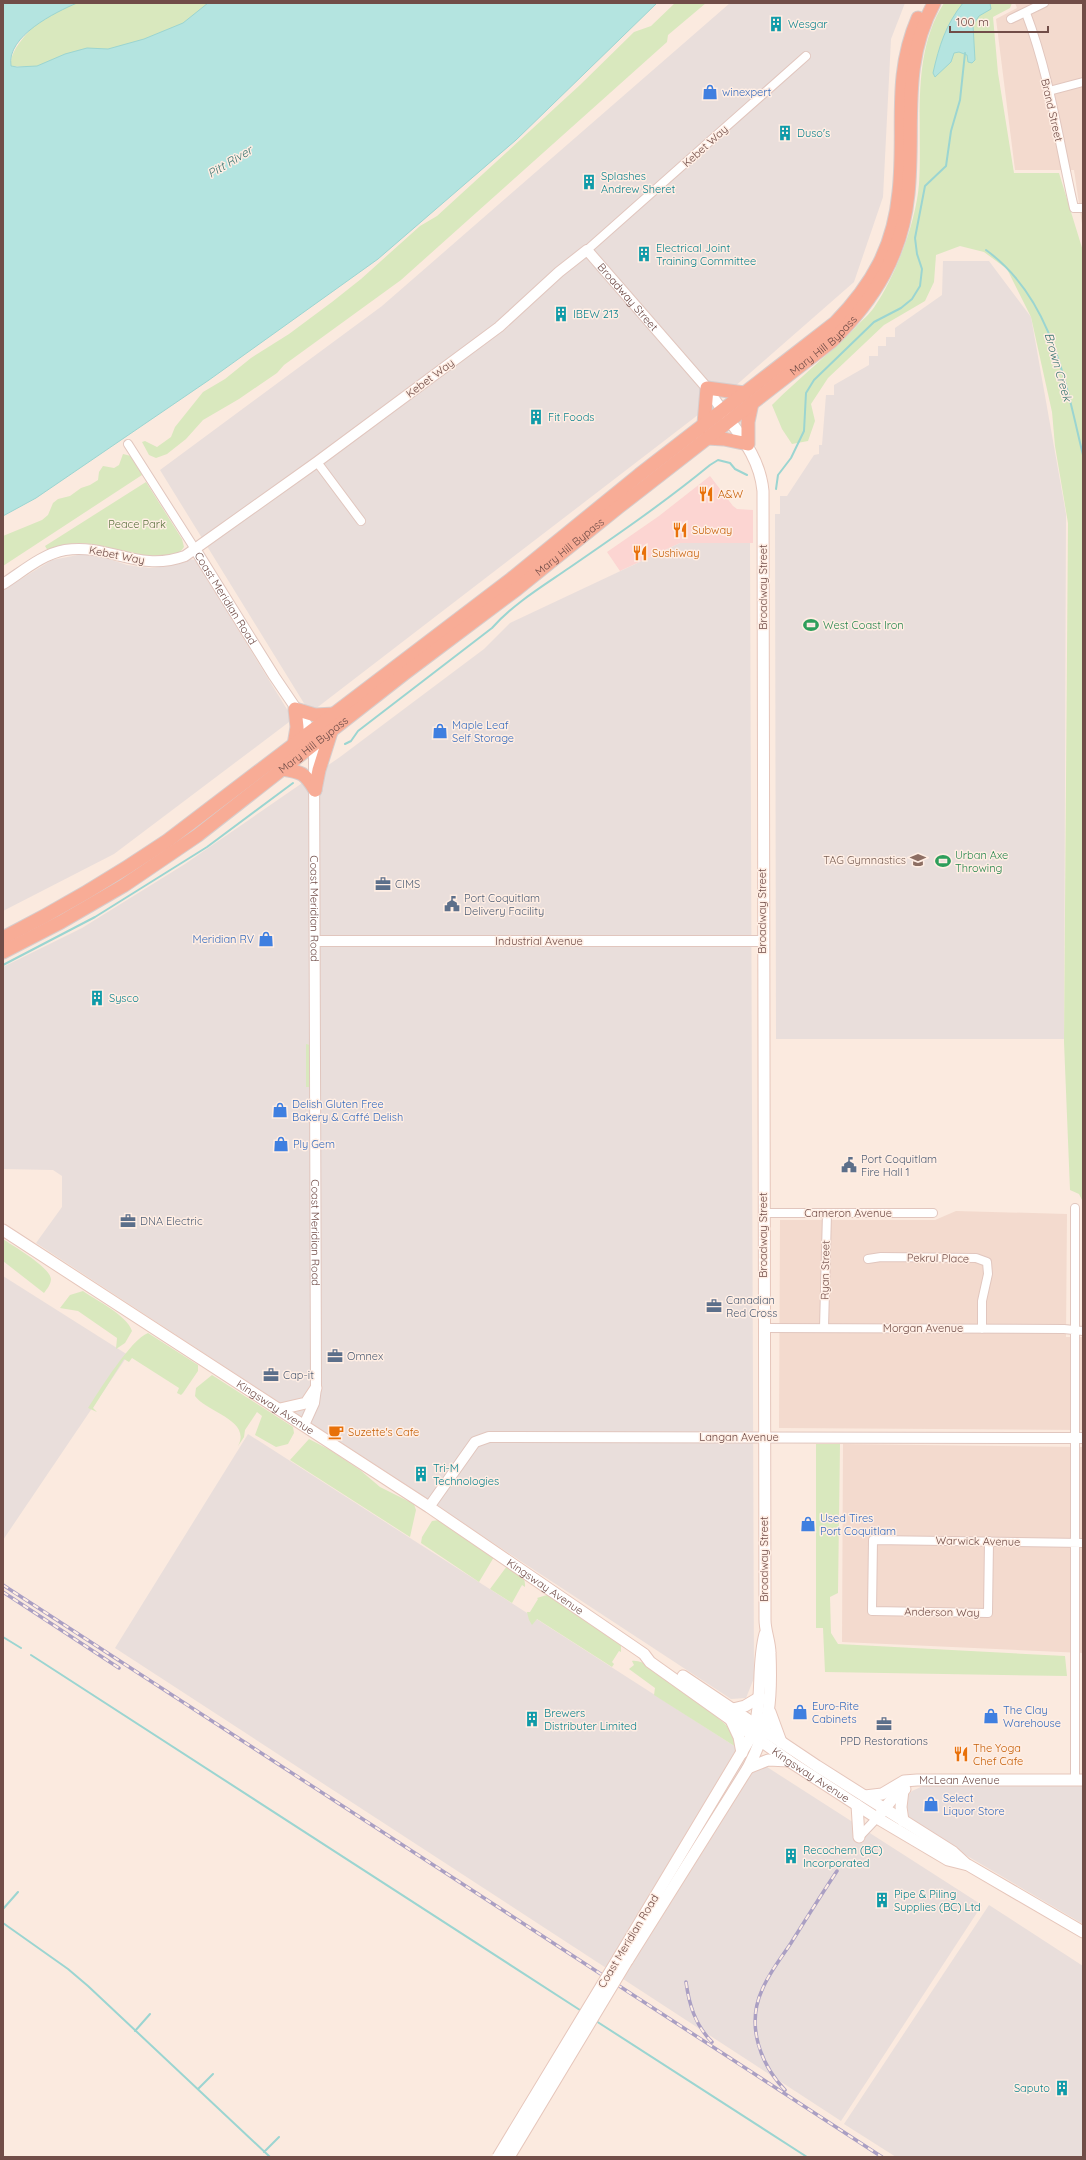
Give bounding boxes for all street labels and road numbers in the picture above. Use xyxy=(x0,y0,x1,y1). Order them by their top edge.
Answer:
street label: Brand Street xyxy=(1038,77,1066,143)
street label: Kebet Way xyxy=(679,122,731,170)
street label: Broadway Street xyxy=(595,260,661,334)
street label: Mary Hill Bypass xyxy=(787,312,860,378)
street label: Kebet Way xyxy=(403,355,457,401)
street label: Mary Hill Bypass xyxy=(532,515,607,579)
street label: Kebet Way xyxy=(88,543,146,567)
street label: Broadway Street xyxy=(756,544,770,630)
street label: Coast Meridian Road xyxy=(191,549,260,647)
street label: Mary Hill Bypass xyxy=(276,713,351,776)
street label: Coast Meridian Road xyxy=(307,855,322,962)
street label: Broadway Street xyxy=(755,868,769,954)
street label: Industrial Avenue xyxy=(495,934,583,948)
street label: Coast Meridian Road xyxy=(308,1179,323,1286)
street label: Broadway Street xyxy=(756,1192,770,1278)
street label: Cameron Avenue xyxy=(804,1206,892,1220)
street label: Ryan Street xyxy=(817,1240,833,1300)
street label: Pekrul Place xyxy=(907,1250,969,1266)
street label: Morgan Avenue xyxy=(883,1321,963,1335)
street label: Kingsway Avenue xyxy=(234,1377,317,1438)
street label: Langan Avenue xyxy=(699,1430,779,1444)
street label: Broadway Street xyxy=(757,1516,771,1602)
street label: Warwick Avenue xyxy=(935,1533,1021,1549)
street label: Kingsway Avenue xyxy=(504,1555,586,1618)
street label: Anderson Way xyxy=(904,1604,980,1620)
street label: Kingsway Avenue xyxy=(769,1744,852,1805)
street label: McLean Avenue xyxy=(919,1773,1000,1787)
street label: Coast Meridian Road xyxy=(595,1892,661,1990)

